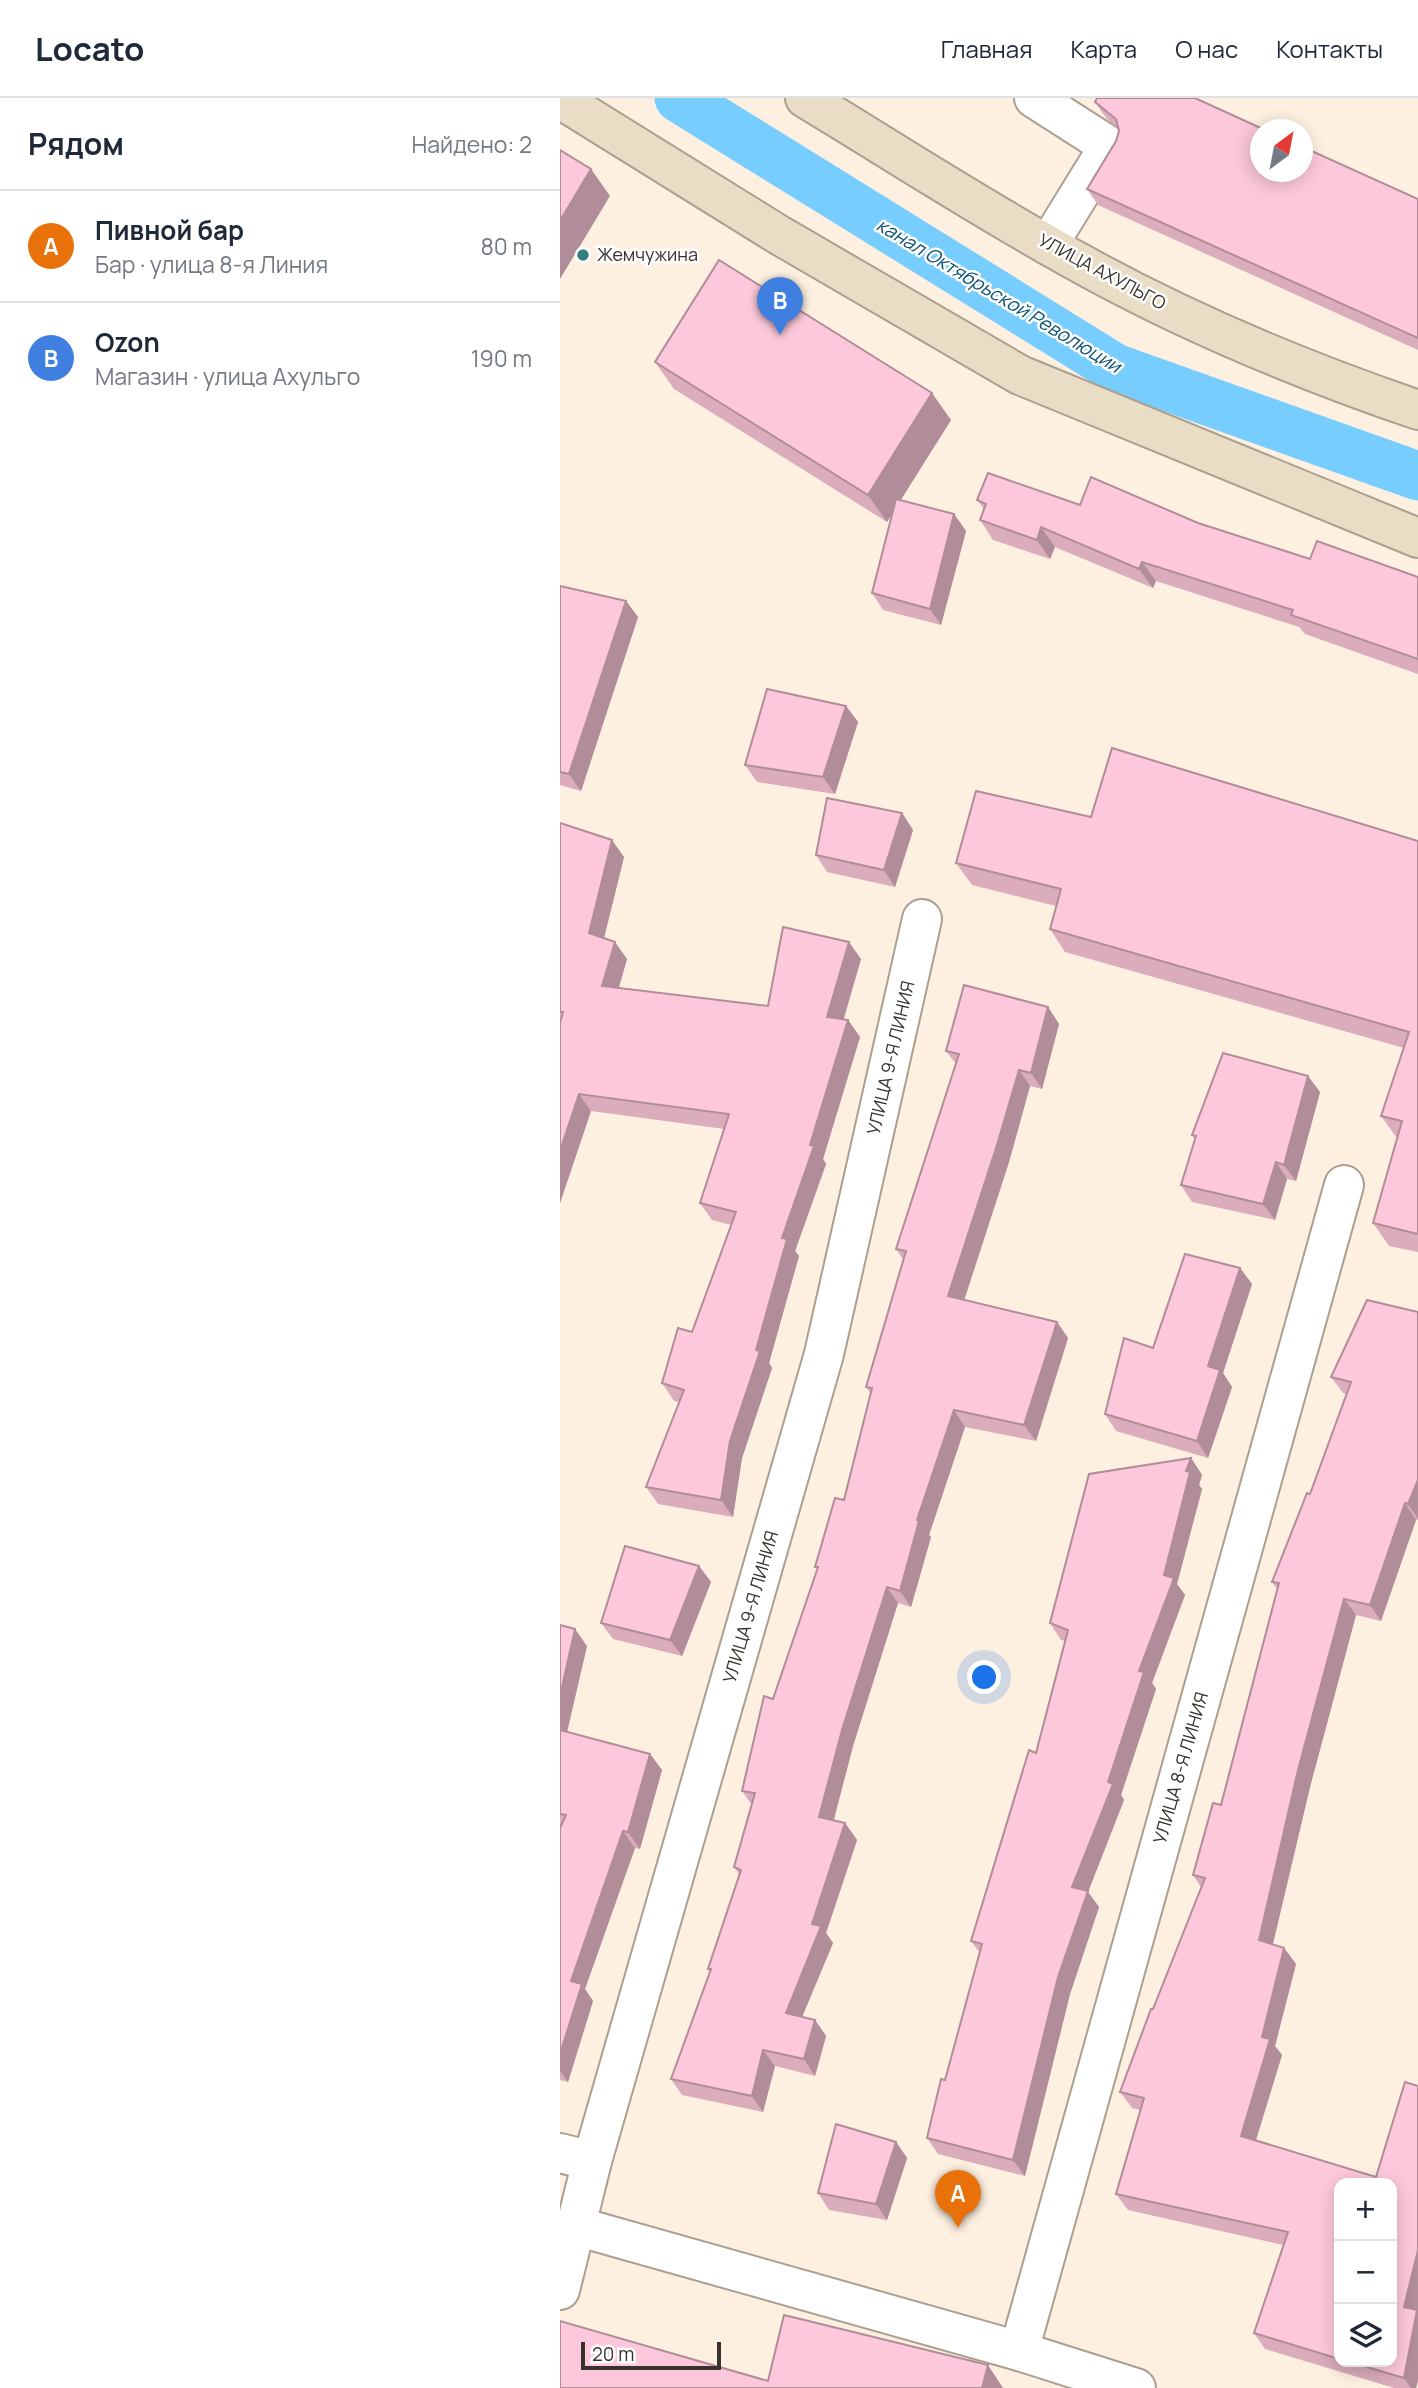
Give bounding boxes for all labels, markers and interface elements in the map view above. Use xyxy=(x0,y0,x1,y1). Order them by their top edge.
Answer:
text: Locato xyxy=(35,26,145,71)
text: Главная xyxy=(941,32,1032,65)
text: Карта xyxy=(1070,32,1137,65)
text: О нас xyxy=(1175,32,1238,65)
text: Контакты xyxy=(1276,32,1383,65)
north arrow xyxy=(1250,119,1313,182)
text: Рядом xyxy=(28,123,124,164)
text: Найдено: 2 xyxy=(411,128,532,160)
text: Пивной бар xyxy=(95,212,244,248)
water label: канал Октябрьской Революции xyxy=(872,212,1128,380)
street label: УЛИЦА АХУЛЬГО xyxy=(1034,227,1170,315)
text: A xyxy=(43,230,59,262)
text: 80 m xyxy=(481,230,532,262)
place label: Жемчужина xyxy=(597,242,698,266)
marker: Жемчужина xyxy=(575,247,591,263)
text: Бар · улица 8-я Линия xyxy=(95,248,328,280)
pin: B xyxy=(757,277,803,335)
text: Ozon xyxy=(95,324,160,360)
text: B xyxy=(44,342,58,374)
text: 190 m xyxy=(471,342,532,374)
text: Магазин · улица Ахульго xyxy=(95,360,360,392)
street label: УЛИЦА 9-Я ЛИНИЯ xyxy=(861,978,919,1137)
street label: УЛИЦА 9-Я ЛИНИЯ xyxy=(717,1528,783,1686)
your location xyxy=(967,1660,1001,1694)
street label: УЛИЦА 8-Я ЛИНИЯ xyxy=(1147,1689,1213,1846)
pin: A xyxy=(935,2170,981,2228)
map controls xyxy=(1334,2178,1397,2367)
button: + xyxy=(1334,2178,1397,2241)
button: − xyxy=(1334,2241,1397,2304)
button: layers xyxy=(1334,2304,1397,2367)
scale bar xyxy=(581,2339,721,2371)
text: 20 m xyxy=(592,2341,634,2367)

